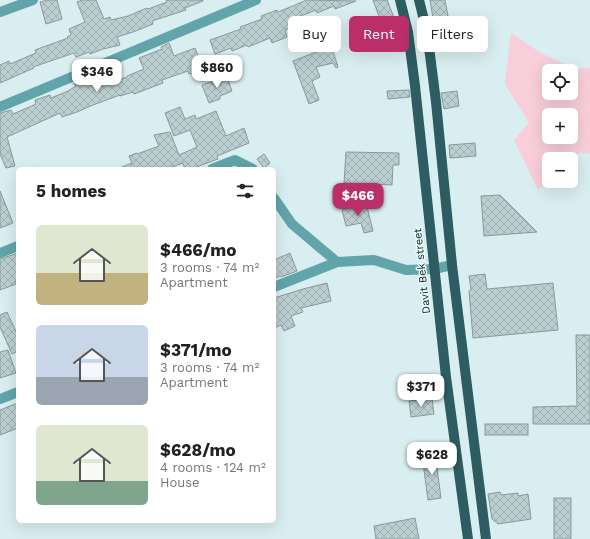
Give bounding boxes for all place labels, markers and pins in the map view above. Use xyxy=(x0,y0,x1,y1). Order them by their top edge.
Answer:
pin: $860 xyxy=(193,55,241,89)
pin: $346 xyxy=(73,59,121,93)
pin: $466 xyxy=(334,183,382,217)
pin: $371 xyxy=(397,374,445,408)
pin: $628 xyxy=(408,442,456,476)

